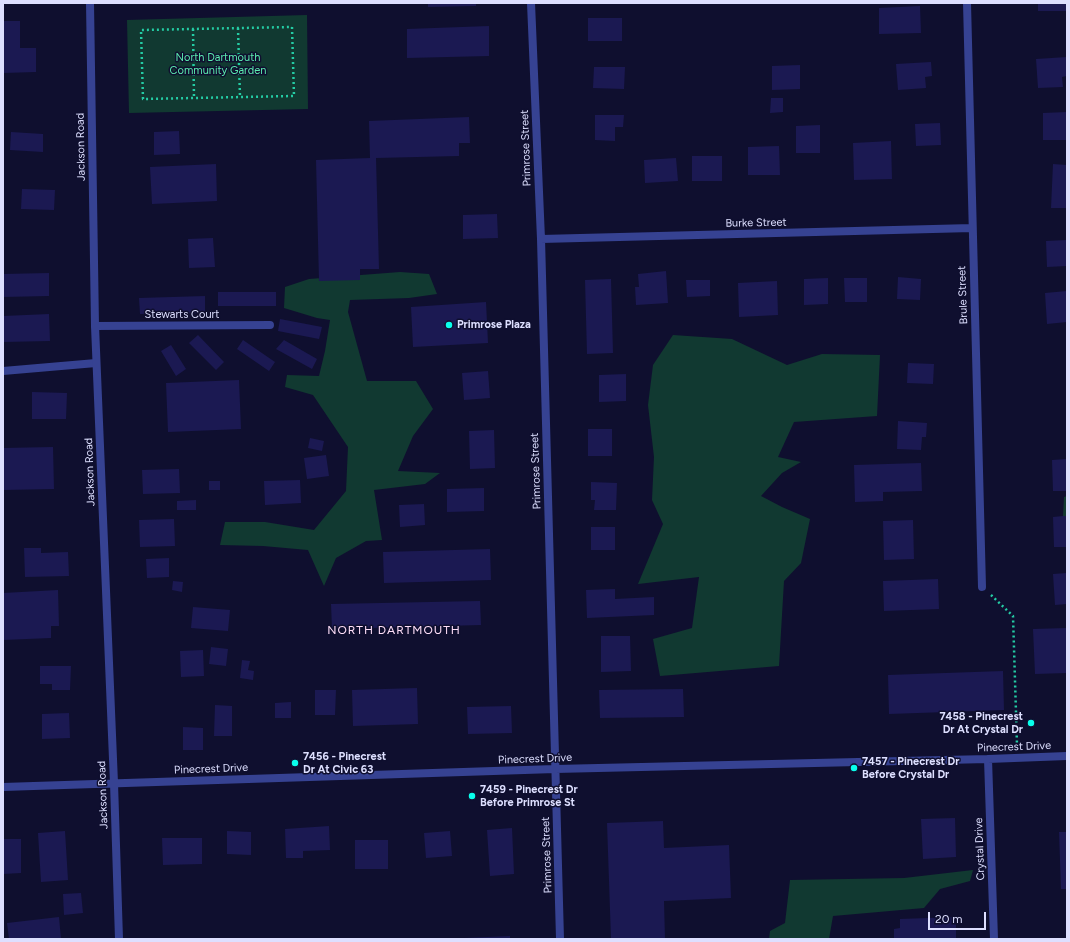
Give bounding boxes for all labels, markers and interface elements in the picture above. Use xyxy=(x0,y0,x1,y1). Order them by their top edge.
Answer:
park label: North Dartmouth Community Garden xyxy=(170,51,266,77)
street label: Primrose Street xyxy=(518,109,534,187)
street label: Jackson Road xyxy=(74,113,88,181)
street label: Burke Street xyxy=(725,216,787,230)
street label: Brule Street xyxy=(955,266,971,324)
street label: Stewarts Court xyxy=(145,308,219,322)
place label: Primrose Plaza xyxy=(457,318,531,332)
marker: Primrose Plaza xyxy=(444,320,454,330)
street label: Primrose Street xyxy=(528,432,544,510)
street label: Jackson Road xyxy=(82,438,98,506)
district label: NORTH DARTMOUTH xyxy=(327,623,461,637)
place label: 7458 - Pinecrest Dr At Crystal Dr xyxy=(939,710,1023,736)
marker: 7458 - Pinecrest Dr At Crystal Dr xyxy=(1026,718,1036,728)
street label: Pinecrest Drive xyxy=(977,739,1051,755)
place label: 7456 - Pinecrest Dr At Civic 63 xyxy=(303,750,386,776)
street label: Pinecrest Drive xyxy=(498,751,572,767)
place label: 7457 - Pinecrest Dr Before Crystal Dr xyxy=(862,755,959,781)
marker: 7456 - Pinecrest Dr At Civic 63 xyxy=(290,758,300,768)
street label: Jackson Road xyxy=(95,761,111,829)
street label: Pinecrest Drive xyxy=(174,761,248,777)
marker: 7457 - Pinecrest Dr Before Crystal Dr xyxy=(849,763,859,773)
place label: 7459 - Pinecrest Dr Before Primrose St xyxy=(480,783,578,809)
marker: 7459 - Pinecrest Dr Before Primrose St xyxy=(467,791,477,801)
street label: Primrose Street xyxy=(539,816,555,894)
street label: Crystal Drive xyxy=(972,817,988,881)
scale bar xyxy=(930,904,988,930)
text: 20 m xyxy=(935,912,963,926)

